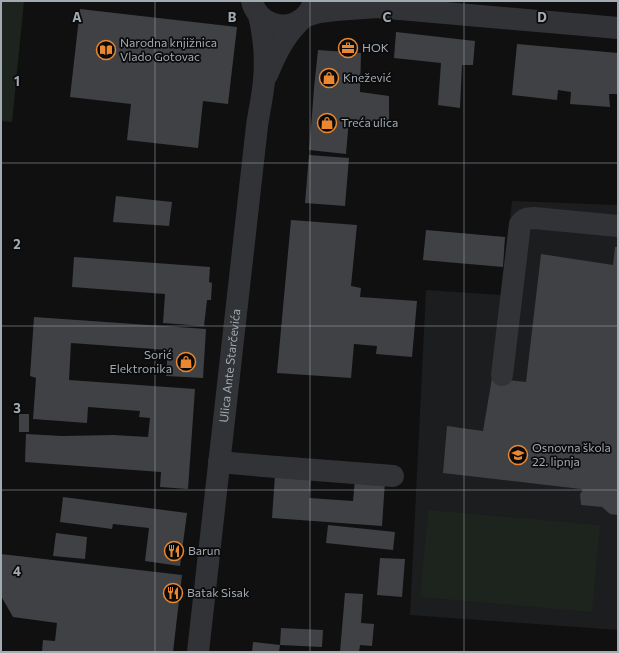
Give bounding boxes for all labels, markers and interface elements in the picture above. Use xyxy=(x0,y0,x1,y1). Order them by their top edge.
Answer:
text: A xyxy=(72,9,82,25)
text: B xyxy=(228,9,237,25)
text: C xyxy=(383,9,392,25)
text: D xyxy=(537,9,547,25)
place label: Narodna knjižnica Vlado Gotovac xyxy=(120,35,217,63)
office icon: HOK xyxy=(337,37,359,59)
library icon: Narodna knjižnica Vlado Gotovac xyxy=(95,39,117,61)
place label: HOK xyxy=(362,40,389,54)
shop icon: Knežević xyxy=(318,67,340,89)
place label: Knežević xyxy=(343,70,392,84)
text: 1 xyxy=(14,73,20,89)
shop icon: Treća ulica xyxy=(316,112,338,134)
place label: Treća ulica xyxy=(341,115,398,129)
text: 2 xyxy=(13,236,21,252)
street label: Ulica Ante Starčevića xyxy=(216,308,242,423)
place label: Sorić Elektronika xyxy=(110,347,172,375)
shop icon: Sorić Elektronika xyxy=(175,351,197,373)
text: 3 xyxy=(13,400,21,416)
place label: Osnovna škola 22. lipnja xyxy=(532,440,611,468)
school or university icon: Osnovna škola 22. lipnja xyxy=(507,444,529,466)
restaurant icon: Barun xyxy=(163,540,185,562)
place label: Barun xyxy=(188,543,220,557)
text: 4 xyxy=(13,563,21,579)
restaurant icon: Batak Sisak xyxy=(162,582,184,604)
place label: Batak Sisak xyxy=(187,585,250,599)

